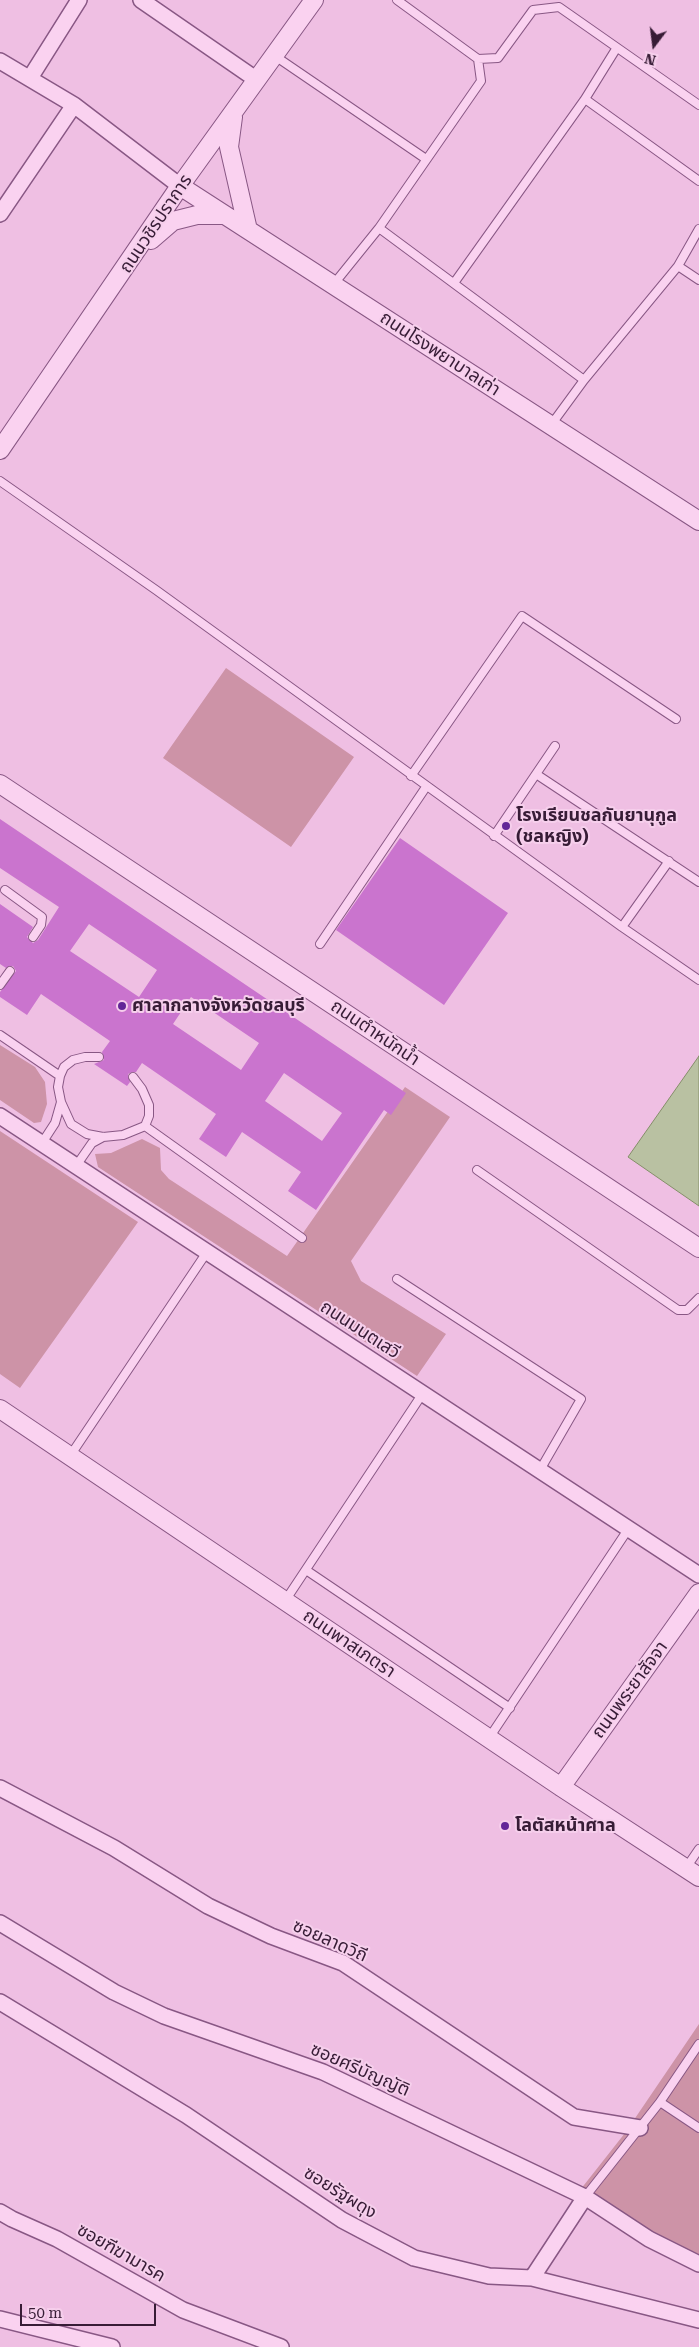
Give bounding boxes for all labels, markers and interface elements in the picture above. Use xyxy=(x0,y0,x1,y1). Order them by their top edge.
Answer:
north arrow xyxy=(629,20,679,70)
text: N xyxy=(643,50,657,69)
street label: ถนนวชิรปราการ xyxy=(115,171,197,277)
street label: ถนนโรงพยาบาลเก่า xyxy=(376,307,504,401)
place label: โรงเรียนชลกันยานุกูล (ชลหญิง) xyxy=(516,805,677,848)
marker: โรงเรียนชลกันยานุกูล (ชลหญิง) xyxy=(500,820,512,832)
place label: ศาลากลางจังหวัดชลบุรี xyxy=(132,995,305,1017)
street label: ถนนตำหนักน้ำ xyxy=(327,995,423,1071)
marker: ศาลากลางจังหวัดชลบุรี xyxy=(116,1000,128,1012)
street label: ถนนมนตเสวี xyxy=(316,1296,404,1364)
street label: ถนนพาสเภตรา xyxy=(299,1605,399,1683)
street label: ถนนพระยาสัจจา xyxy=(587,1637,673,1743)
place label: โลตัสหน้าศาล xyxy=(515,1815,616,1837)
marker: โลตัสหน้าศาล xyxy=(499,1820,511,1832)
street label: ซอยลาดวิถี xyxy=(289,1915,371,1967)
street label: ซอยศรีบัญญัติ xyxy=(307,2039,413,2101)
street label: ซอยรัฐผดุง xyxy=(299,2162,381,2224)
street label: ซอยฑีฆามารค xyxy=(73,2219,169,2287)
scale bar xyxy=(22,2294,159,2326)
text: 50 m xyxy=(28,2304,62,2322)

